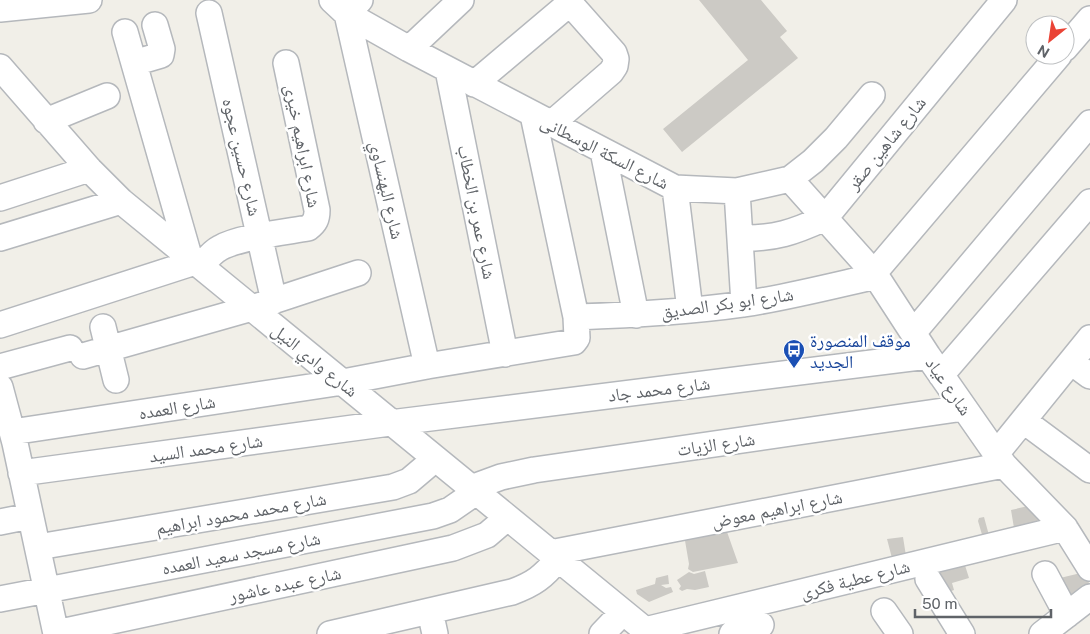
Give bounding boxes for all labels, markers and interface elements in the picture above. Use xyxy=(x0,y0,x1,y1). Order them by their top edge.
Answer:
north arrow xyxy=(1025,15,1075,65)
text: N xyxy=(1035,42,1052,61)
street label: شارع ابراهيم خيرى xyxy=(279,83,325,210)
street label: شارع شاهين صقر xyxy=(841,92,931,195)
street label: شارع حسين عجوه xyxy=(217,96,266,218)
street label: شارع السكة الوسطانى xyxy=(537,111,673,194)
street label: شارع البهنساوي xyxy=(361,139,408,242)
street label: شارع عمر بن الخطاب xyxy=(453,143,500,281)
street label: شارع ابو بكر الصديق xyxy=(659,283,795,324)
street label: شارع وادي النيل xyxy=(265,319,362,405)
place label: موقف المنصورة الجديد xyxy=(810,330,911,372)
bus stop icon: موقف المنصورة الجديد xyxy=(782,338,806,369)
street label: شارع عياد xyxy=(921,353,977,420)
street label: شارع محمد جاد xyxy=(607,372,711,407)
street label: شارع العمده xyxy=(137,391,217,424)
street label: شارع الزيات xyxy=(676,428,757,461)
street label: شارع محمد السيد xyxy=(148,430,264,467)
street label: شارع ابراهيم معوض xyxy=(710,486,845,534)
street label: شارع محمد محمود ابراهيم xyxy=(154,488,328,540)
street label: شارع مسجد سعيد العمده xyxy=(160,527,322,580)
street label: شارع عطية فكرى xyxy=(798,555,912,604)
street label: شارع عبده عاشور xyxy=(226,562,343,607)
scale bar xyxy=(915,586,1051,618)
text: 50 m xyxy=(922,595,957,612)

